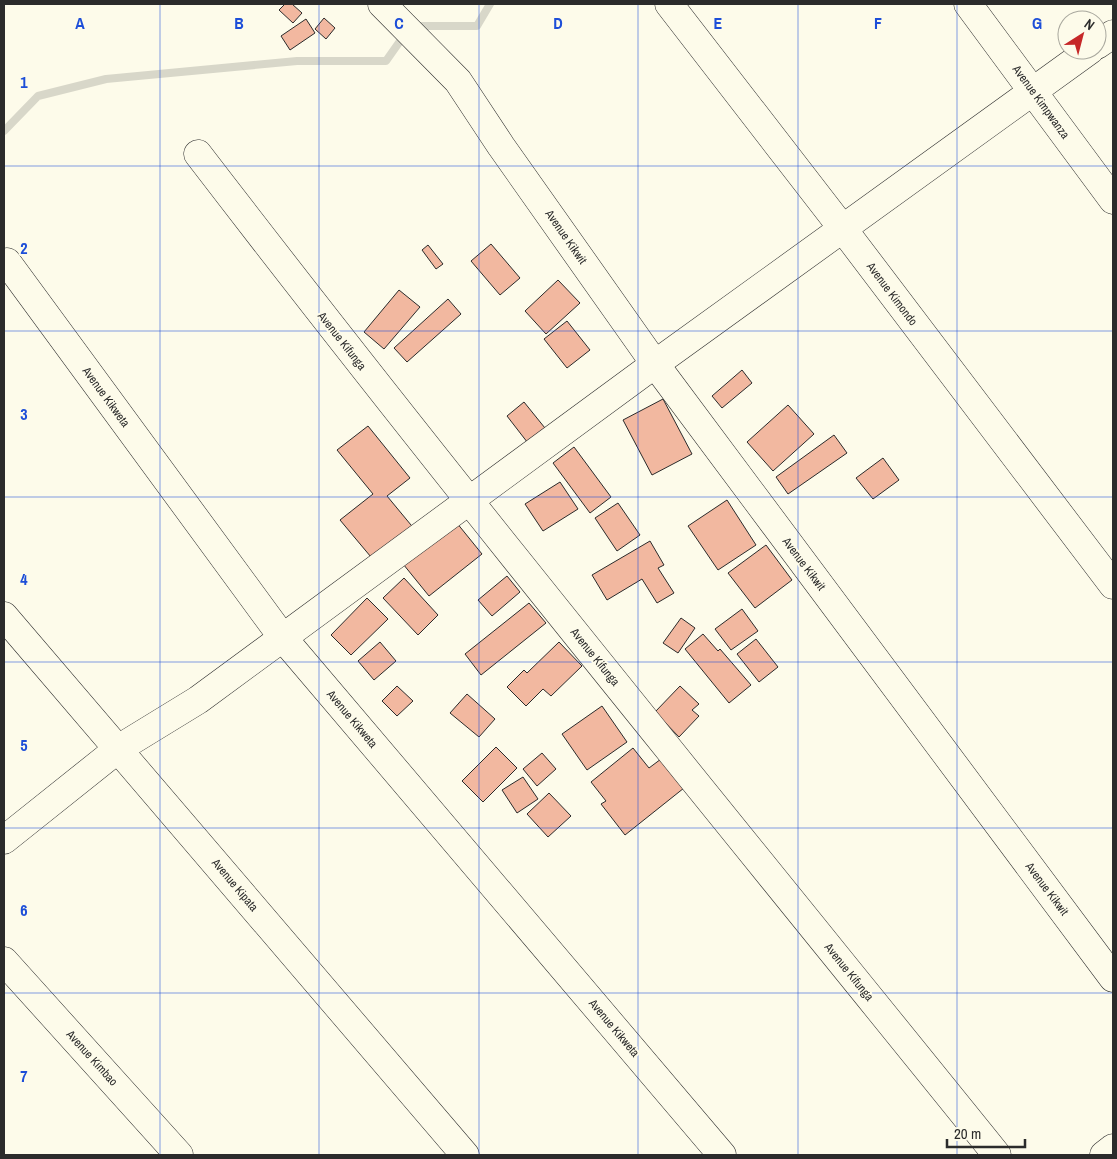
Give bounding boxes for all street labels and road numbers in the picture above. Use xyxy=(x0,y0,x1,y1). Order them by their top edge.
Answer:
street label: Avenue Kimpwanza xyxy=(1008,61,1073,142)
street label: Avenue Kikwit xyxy=(541,206,591,267)
street label: Avenue Kimondo xyxy=(862,258,921,329)
street label: Avenue Kifunga xyxy=(314,308,370,374)
street label: Avenue Kikweta xyxy=(78,363,134,431)
street label: Avenue Kikwit xyxy=(778,533,829,594)
street label: Avenue Kifunga xyxy=(566,624,624,690)
street label: Avenue Kikweta xyxy=(322,686,381,752)
street label: Avenue Kipata xyxy=(208,854,262,915)
street label: Avenue Kikwit xyxy=(1021,858,1072,919)
street label: Avenue Kifunga xyxy=(820,939,878,1005)
street label: Avenue Kikweta xyxy=(584,995,643,1061)
street label: Avenue Kimbao xyxy=(62,1026,121,1089)

